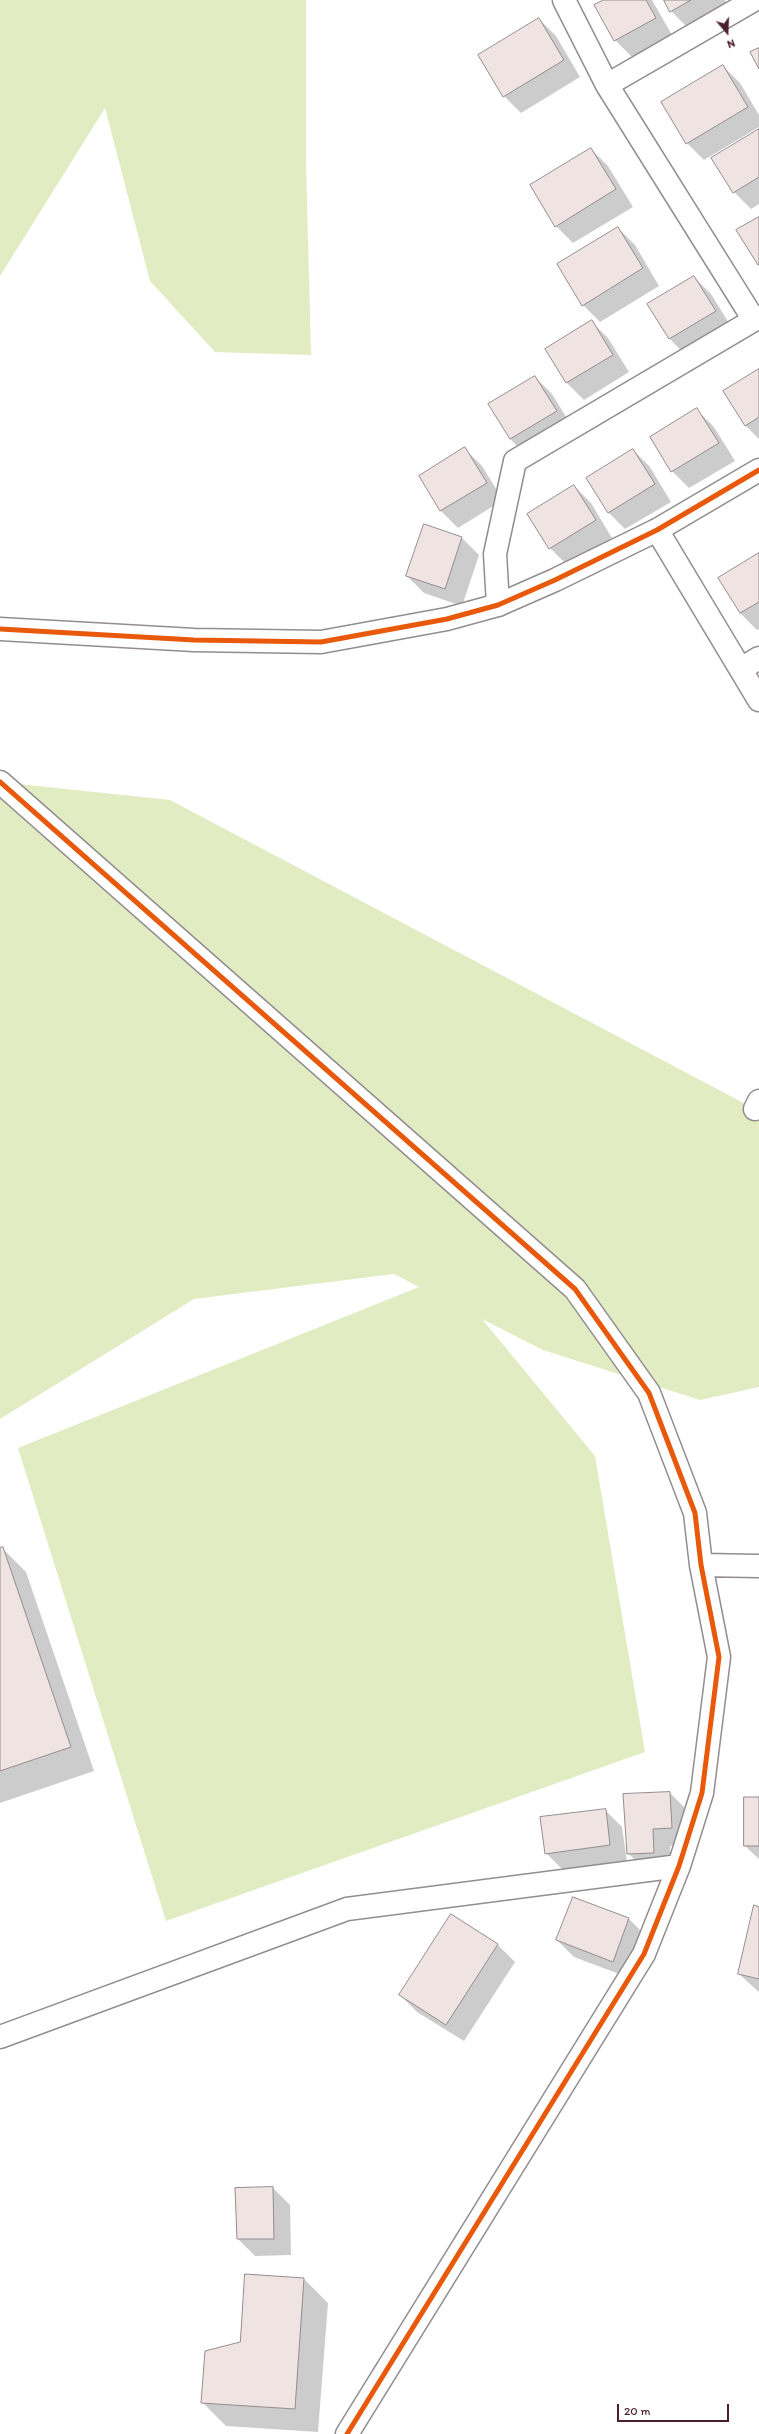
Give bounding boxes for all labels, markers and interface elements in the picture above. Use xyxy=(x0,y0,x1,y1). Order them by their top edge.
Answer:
north arrow xyxy=(707,12,747,52)
text: N xyxy=(725,36,737,51)
scale bar xyxy=(619,2396,731,2422)
text: 20 m xyxy=(624,2404,651,2418)

